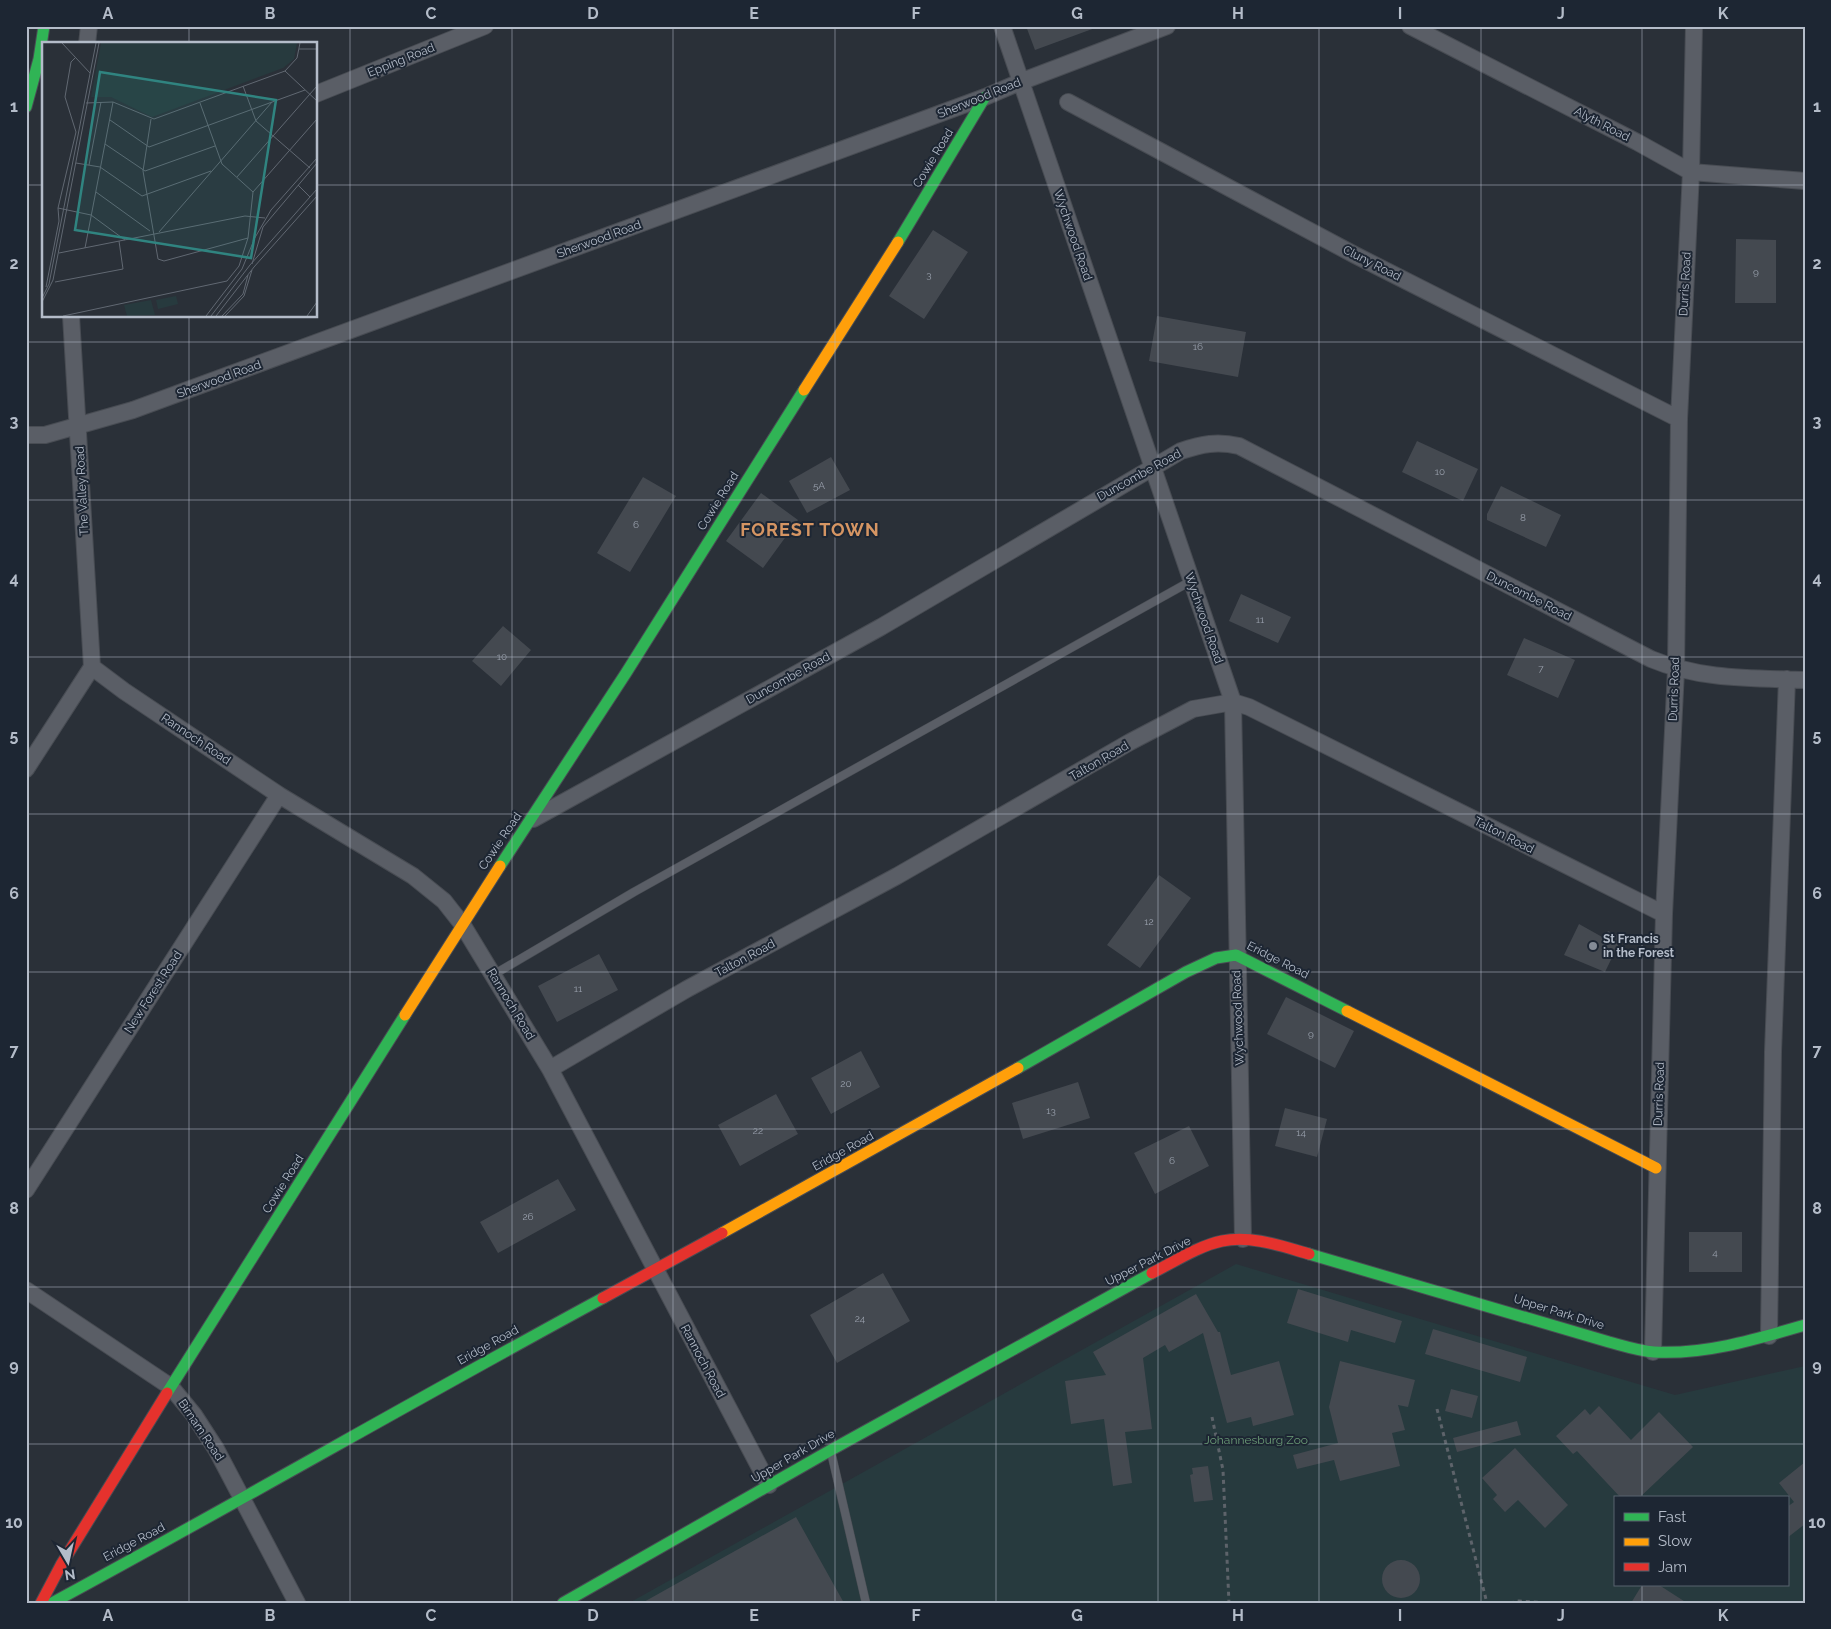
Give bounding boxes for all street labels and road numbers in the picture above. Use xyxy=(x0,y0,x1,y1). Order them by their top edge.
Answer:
street label: Epping Road xyxy=(365,40,437,80)
street label: Sherwood Road xyxy=(935,75,1023,121)
street label: Alyth Road xyxy=(1572,104,1632,144)
street label: Cowie Road xyxy=(910,126,956,190)
street label: Wychwood Road xyxy=(1051,188,1095,282)
street label: Sherwood Road xyxy=(555,217,643,261)
street label: Cluny Road xyxy=(1341,242,1403,284)
street label: Durris Road xyxy=(1676,251,1694,317)
street label: Sherwood Road xyxy=(175,357,263,401)
street label: The Valley Road xyxy=(73,446,91,536)
street label: Duncombe Road xyxy=(1095,446,1183,504)
street label: Cowie Road xyxy=(694,469,742,533)
street label: Duncombe Road xyxy=(1484,568,1574,624)
street label: Wychwood Road xyxy=(1182,571,1226,665)
street label: Duncombe Road xyxy=(744,649,832,707)
street label: Durris Road xyxy=(1666,657,1682,721)
street label: Rannoch Road xyxy=(159,711,233,767)
street label: Talton Road xyxy=(1067,738,1131,784)
street label: Cowie Road xyxy=(476,810,524,872)
street label: Talton Road xyxy=(1472,814,1536,856)
street label: Talton Road xyxy=(713,936,777,980)
street label: Eridge Road xyxy=(1245,938,1311,982)
street label: New Forest Road xyxy=(121,948,185,1036)
street label: Rannoch Road xyxy=(484,966,538,1042)
street label: Wychwood Road xyxy=(1229,970,1247,1066)
street label: Durris Road xyxy=(1651,1062,1667,1126)
street label: Eridge Road xyxy=(810,1128,876,1174)
street label: Cowie Road xyxy=(259,1152,307,1216)
street label: Upper Park Drive xyxy=(1103,1233,1193,1289)
street label: Upper Park Drive xyxy=(1512,1292,1606,1332)
street label: Eridge Road xyxy=(455,1322,521,1368)
street label: Rannoch Road xyxy=(678,1322,728,1400)
street label: Birnam Road xyxy=(175,1397,227,1463)
street label: Upper Park Drive xyxy=(749,1426,837,1486)
street label: Eridge Road xyxy=(101,1520,167,1564)

